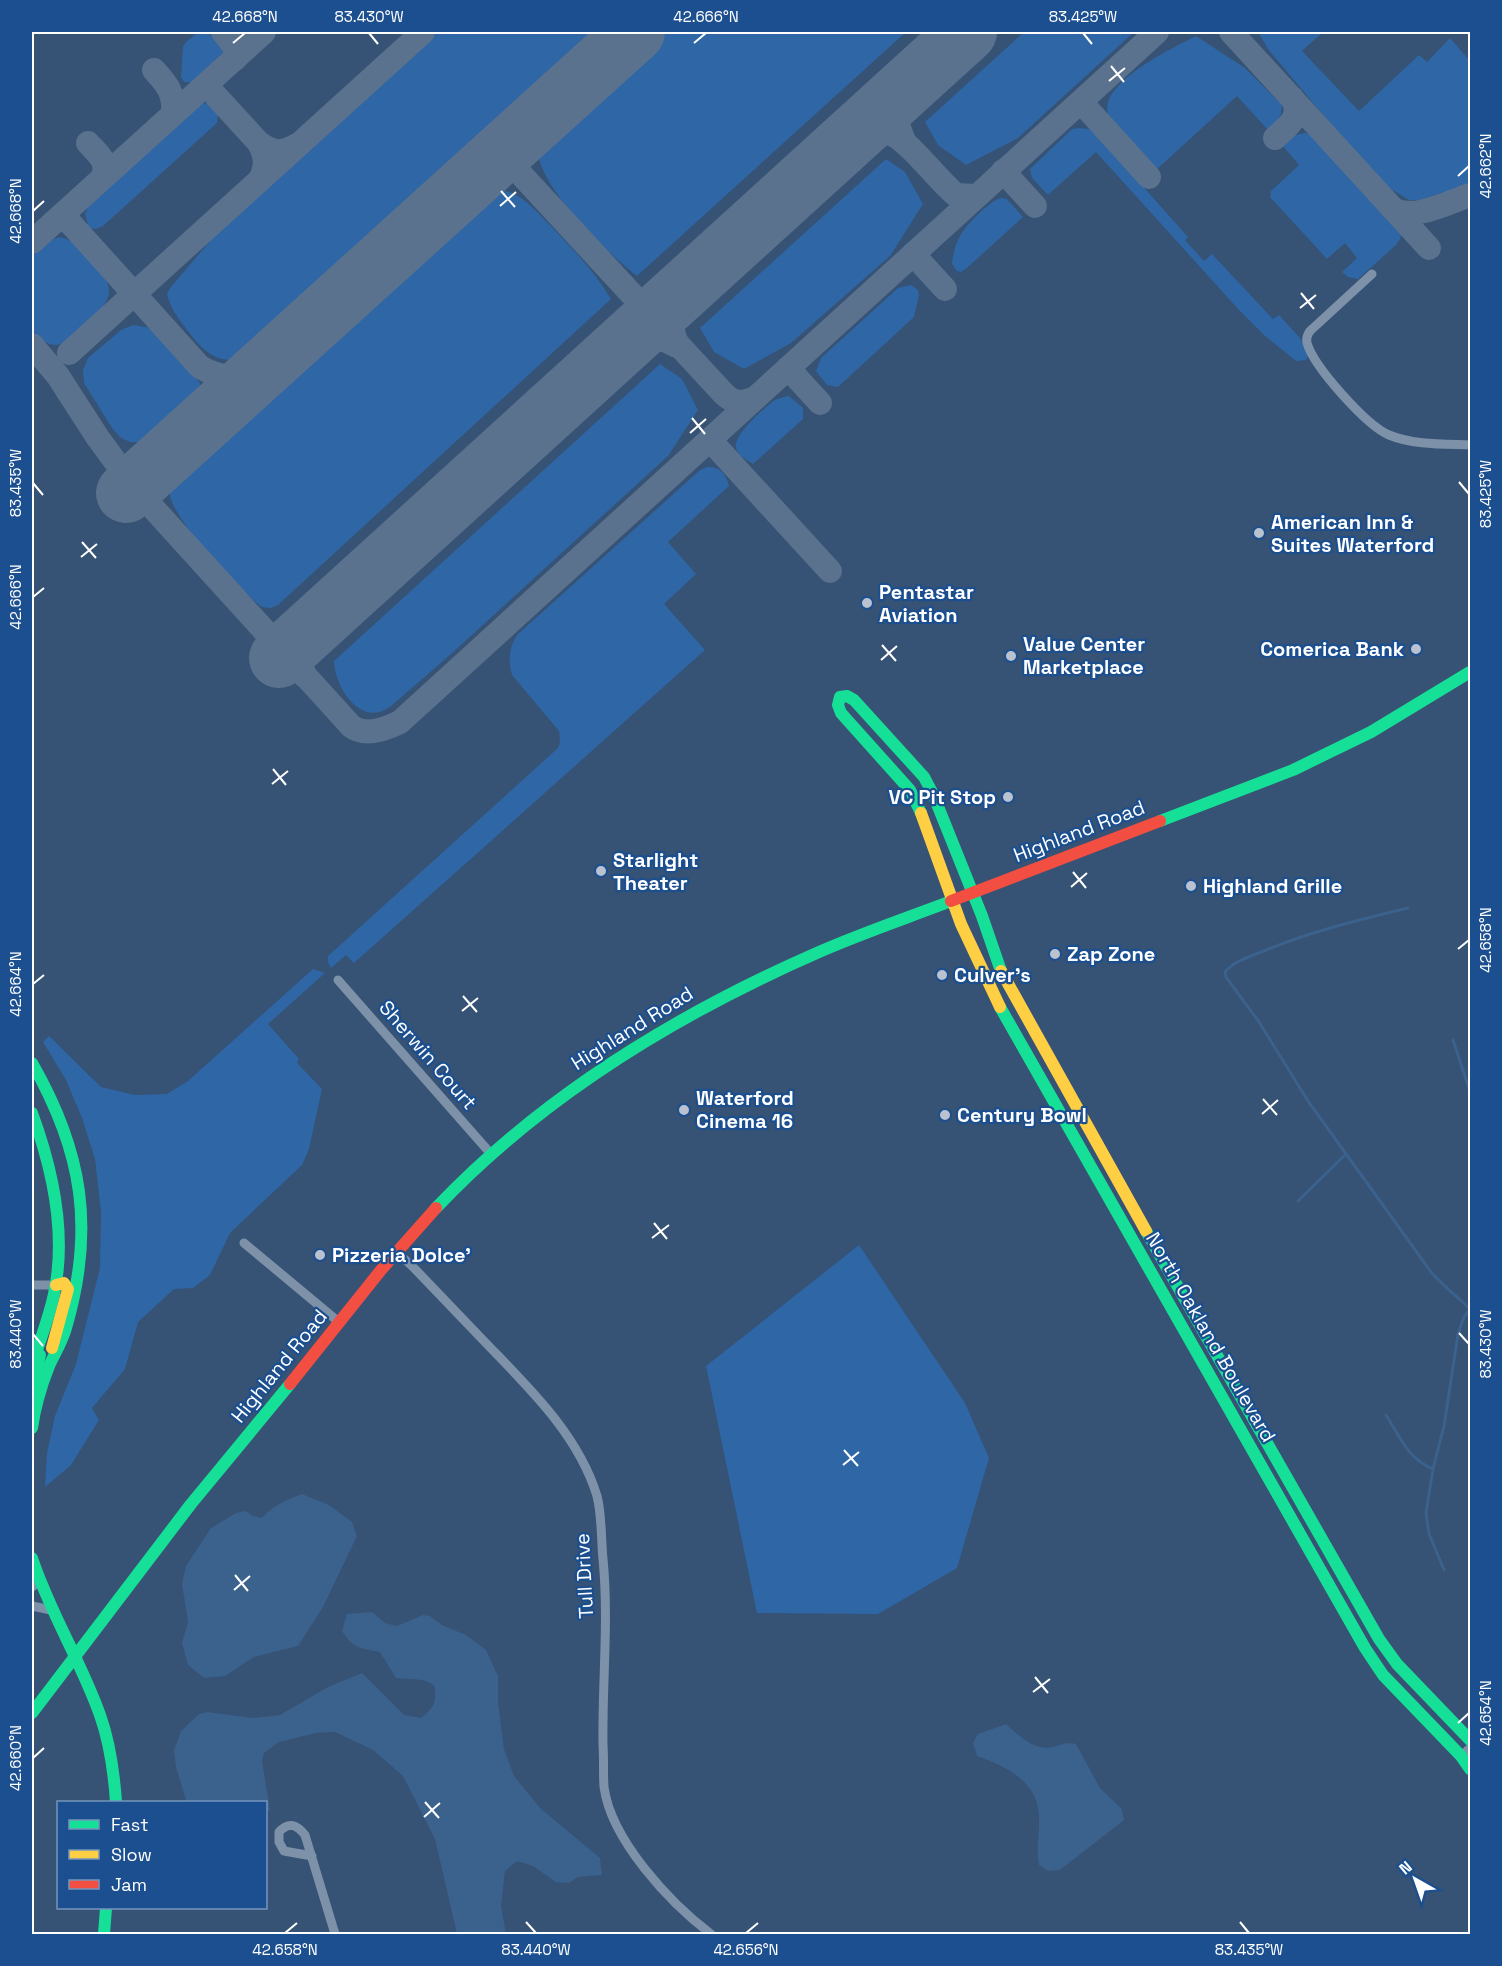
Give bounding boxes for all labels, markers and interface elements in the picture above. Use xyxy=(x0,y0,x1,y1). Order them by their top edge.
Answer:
text: 42.668°N xyxy=(212,7,278,26)
text: 83.430°W xyxy=(334,7,404,26)
text: 42.666°N xyxy=(673,7,739,26)
text: 83.425°W xyxy=(1049,7,1117,26)
text: 42.662°N xyxy=(1476,133,1495,199)
text: 42.668°N xyxy=(6,178,25,244)
text: 83.435°W xyxy=(6,449,25,517)
text: 83.425°W xyxy=(1476,460,1495,528)
place label: American Inn & Suites Waterford xyxy=(1271,509,1434,558)
marker: American Inn & Suites Waterford xyxy=(1252,526,1266,540)
text: 42.666°N xyxy=(6,564,25,630)
place label: Pentastar Aviation xyxy=(879,579,974,628)
marker: Pentastar Aviation xyxy=(860,596,874,610)
place label: Value Center Marketplace xyxy=(1023,631,1145,680)
place label: Comerica Bank xyxy=(1260,636,1404,662)
marker: Comerica Bank xyxy=(1409,642,1423,656)
marker: Value Center Marketplace xyxy=(1004,649,1018,663)
place label: VC Pit Stop xyxy=(888,784,996,810)
marker: VC Pit Stop xyxy=(1001,790,1015,804)
street label: Highland Road xyxy=(1010,794,1148,868)
place label: Starlight Theater xyxy=(613,847,698,896)
marker: Starlight Theater xyxy=(594,864,608,878)
place label: Highland Grille xyxy=(1203,873,1342,899)
marker: Highland Grille xyxy=(1184,879,1198,893)
text: 42.658°N xyxy=(1476,907,1495,973)
place label: Zap Zone xyxy=(1067,941,1155,967)
marker: Zap Zone xyxy=(1048,947,1062,961)
text: 42.664°N xyxy=(6,951,25,1017)
place label: Culver's xyxy=(954,962,1031,988)
marker: Culver's xyxy=(935,968,949,982)
street label: Highland Road xyxy=(566,980,698,1076)
street label: Sherwin Court xyxy=(373,995,483,1115)
place label: Waterford Cinema 16 xyxy=(696,1085,794,1134)
place label: Century Bowl xyxy=(957,1102,1087,1128)
marker: Waterford Cinema 16 xyxy=(677,1103,691,1117)
marker: Century Bowl xyxy=(938,1108,952,1122)
street label: North Oakland Boulevard xyxy=(1140,1227,1282,1447)
place label: Pizzeria Dolce' xyxy=(332,1242,471,1268)
marker: Pizzeria Dolce' xyxy=(313,1248,327,1262)
text: 83.440°W xyxy=(6,1299,25,1369)
street label: Highland Road xyxy=(225,1304,333,1428)
text: 83.430°W xyxy=(1476,1309,1495,1379)
street label: Tull Drive xyxy=(569,1533,599,1619)
text: 42.654°N xyxy=(1476,1680,1495,1746)
text: 42.660°N xyxy=(6,1725,25,1791)
legend xyxy=(57,1801,267,1909)
text: Fast xyxy=(111,1813,148,1836)
text: Slow xyxy=(111,1843,152,1866)
north arrow xyxy=(1385,1849,1445,1909)
text: N xyxy=(1395,1856,1417,1879)
text: Jam xyxy=(111,1873,147,1896)
text: 42.658°N xyxy=(252,1940,318,1959)
text: 83.440°W xyxy=(501,1940,571,1959)
text: 42.656°N xyxy=(713,1940,779,1959)
text: 83.435°W xyxy=(1215,1940,1283,1959)

